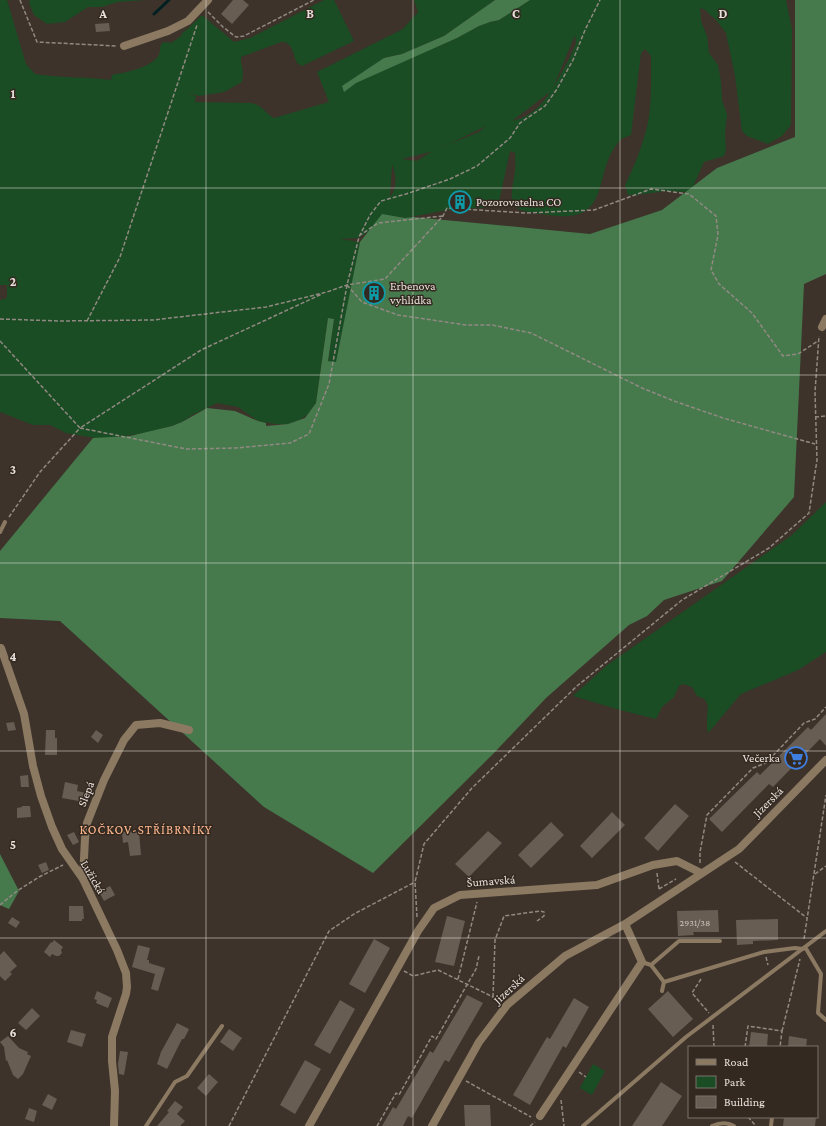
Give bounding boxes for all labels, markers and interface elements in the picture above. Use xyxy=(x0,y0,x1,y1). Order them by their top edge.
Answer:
text: A xyxy=(98,6,107,21)
text: B xyxy=(306,6,314,21)
text: C xyxy=(512,6,520,21)
text: D xyxy=(719,6,728,21)
text: 1 xyxy=(11,86,16,101)
building icon: Pozorovatelna CO xyxy=(447,189,473,215)
place label: Pozorovatelna CO xyxy=(476,195,561,209)
text: 2 xyxy=(10,274,17,289)
place label: Erbenova vyhlídka xyxy=(389,279,436,307)
building icon: Erbenova vyhlídka xyxy=(361,280,387,306)
text: 3 xyxy=(10,462,16,477)
text: 4 xyxy=(9,649,17,664)
supermarket icon: Večerka xyxy=(783,745,809,771)
place label: Večerka xyxy=(743,751,780,765)
street label: Slepá xyxy=(75,779,97,809)
street label: Jizerská xyxy=(749,784,786,821)
district label: KOČKOV-STŘÍBRNÍKY xyxy=(79,822,213,837)
text: 5 xyxy=(10,837,16,852)
street label: Lužická xyxy=(78,858,108,897)
street label: Šumavská xyxy=(466,872,516,890)
house number: 2931/38 xyxy=(680,917,710,928)
street label: Jizerská xyxy=(490,971,528,1008)
text: 6 xyxy=(9,1025,17,1040)
legend xyxy=(688,1046,818,1118)
text: Road xyxy=(724,1055,749,1069)
text: Park xyxy=(724,1075,746,1089)
text: Building xyxy=(724,1095,765,1109)

